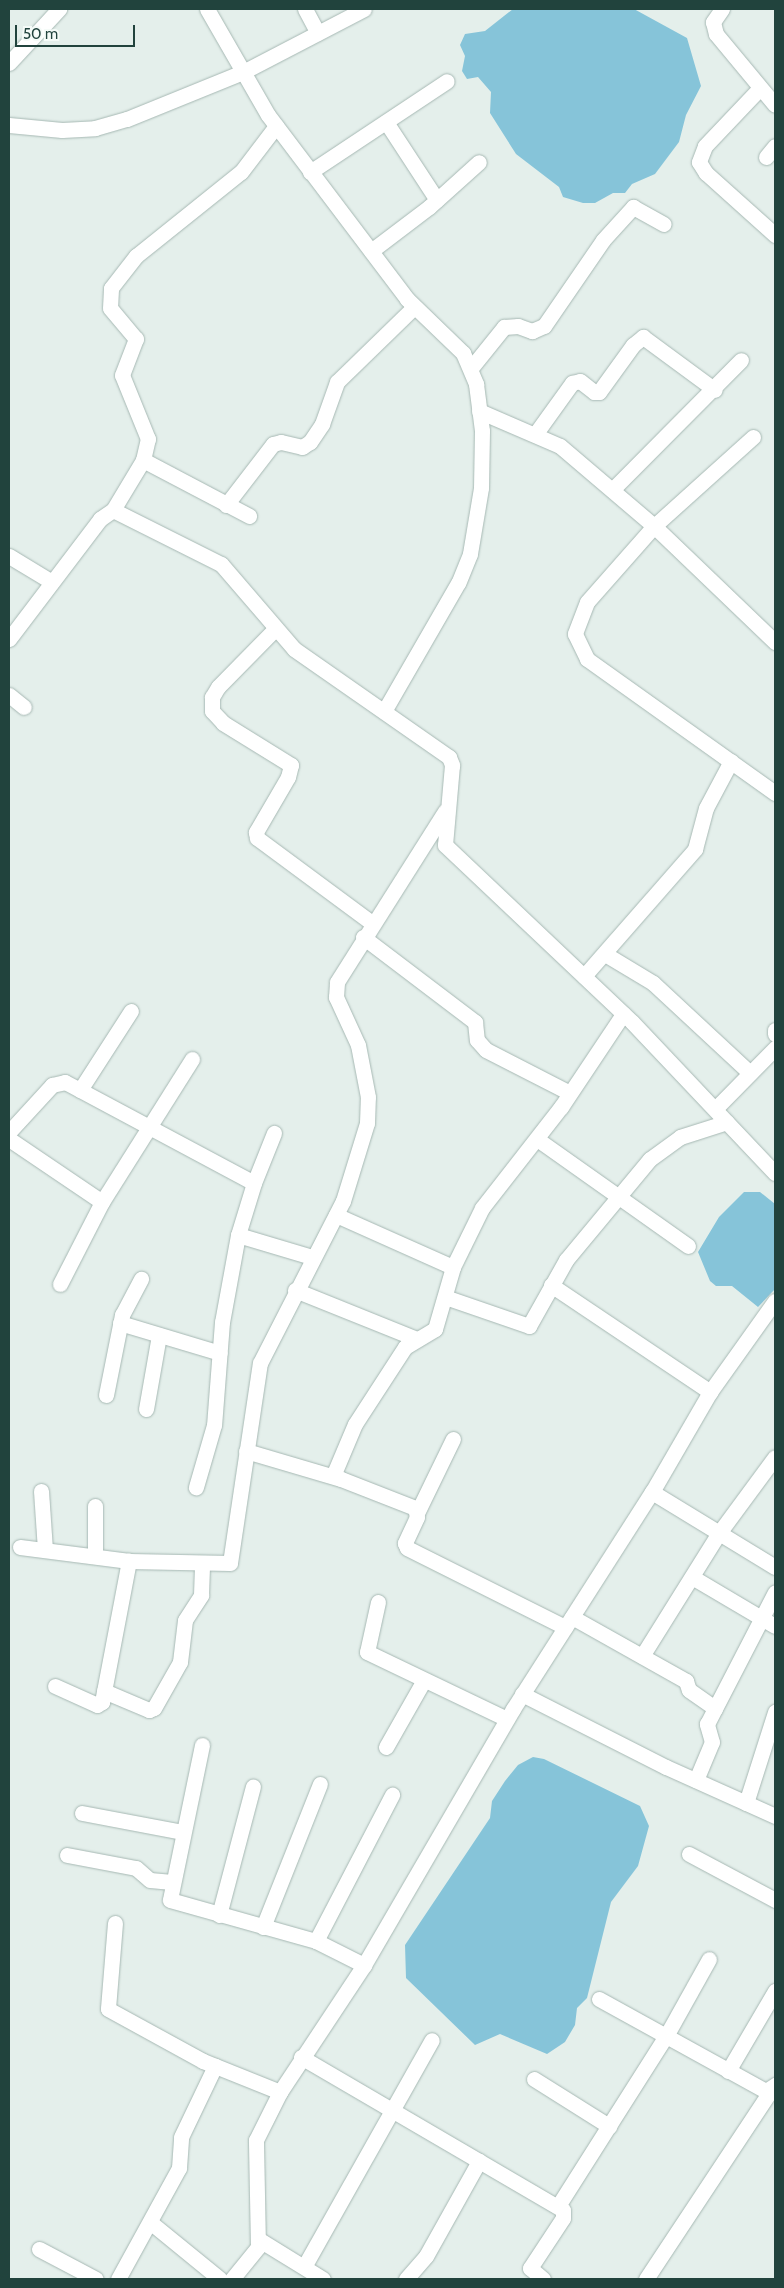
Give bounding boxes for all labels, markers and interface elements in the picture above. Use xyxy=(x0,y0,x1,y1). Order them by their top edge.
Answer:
scale bar xyxy=(18,15,138,47)
text: 50 m xyxy=(23,25,58,43)

